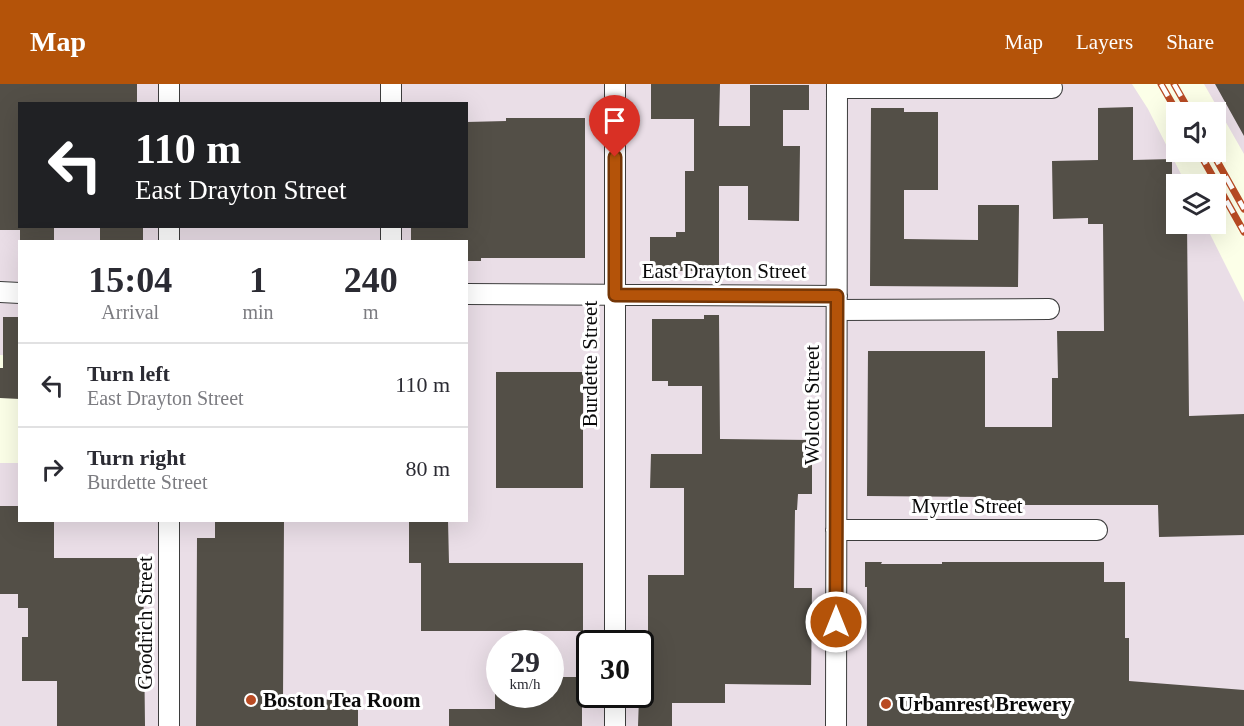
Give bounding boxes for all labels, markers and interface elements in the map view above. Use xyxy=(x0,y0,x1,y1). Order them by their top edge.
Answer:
text: Map xyxy=(30,26,86,57)
text: Map xyxy=(1005,30,1043,54)
text: Layers xyxy=(1076,30,1133,54)
text: Share xyxy=(1166,30,1214,54)
pin xyxy=(589,95,640,157)
map controls xyxy=(1166,102,1226,234)
button: sound xyxy=(1166,102,1226,162)
icon: arrive xyxy=(598,104,631,137)
icon: left xyxy=(36,126,114,204)
text: 110 m xyxy=(135,126,241,172)
button: layers xyxy=(1166,174,1226,234)
text: East Drayton Street xyxy=(135,175,346,205)
street label: East Drayton Street xyxy=(642,259,806,283)
text: 15:04 xyxy=(88,260,172,300)
text: 1 xyxy=(249,260,267,300)
text: 240 xyxy=(344,260,398,300)
text: Arrival xyxy=(101,301,159,323)
text: min xyxy=(242,301,274,323)
text: m xyxy=(363,301,379,323)
street label: Burdette Street xyxy=(578,301,602,427)
street label: Wolcott Street xyxy=(800,345,824,465)
text: Turn left xyxy=(87,361,170,386)
icon: left xyxy=(36,369,69,402)
text: 110 m xyxy=(395,372,450,397)
text: East Drayton Street xyxy=(87,387,244,409)
text: Turn right xyxy=(87,445,186,470)
icon: right xyxy=(36,453,69,486)
text: 80 m xyxy=(405,456,450,481)
text: Burdette Street xyxy=(87,471,208,493)
street label: Myrtle Street xyxy=(911,494,1023,518)
street label: Goodrich Street xyxy=(133,556,157,690)
position arrow xyxy=(804,590,868,654)
speed limit sign: 30 xyxy=(576,630,654,708)
text: 29 xyxy=(510,645,540,678)
text: km/h xyxy=(510,676,540,692)
place label: Boston Tea Room xyxy=(263,688,421,712)
place label: Urbanrest Brewery xyxy=(898,692,1072,716)
marker: Boston Tea Room xyxy=(244,693,258,707)
marker: Urbanrest Brewery xyxy=(879,697,893,711)

